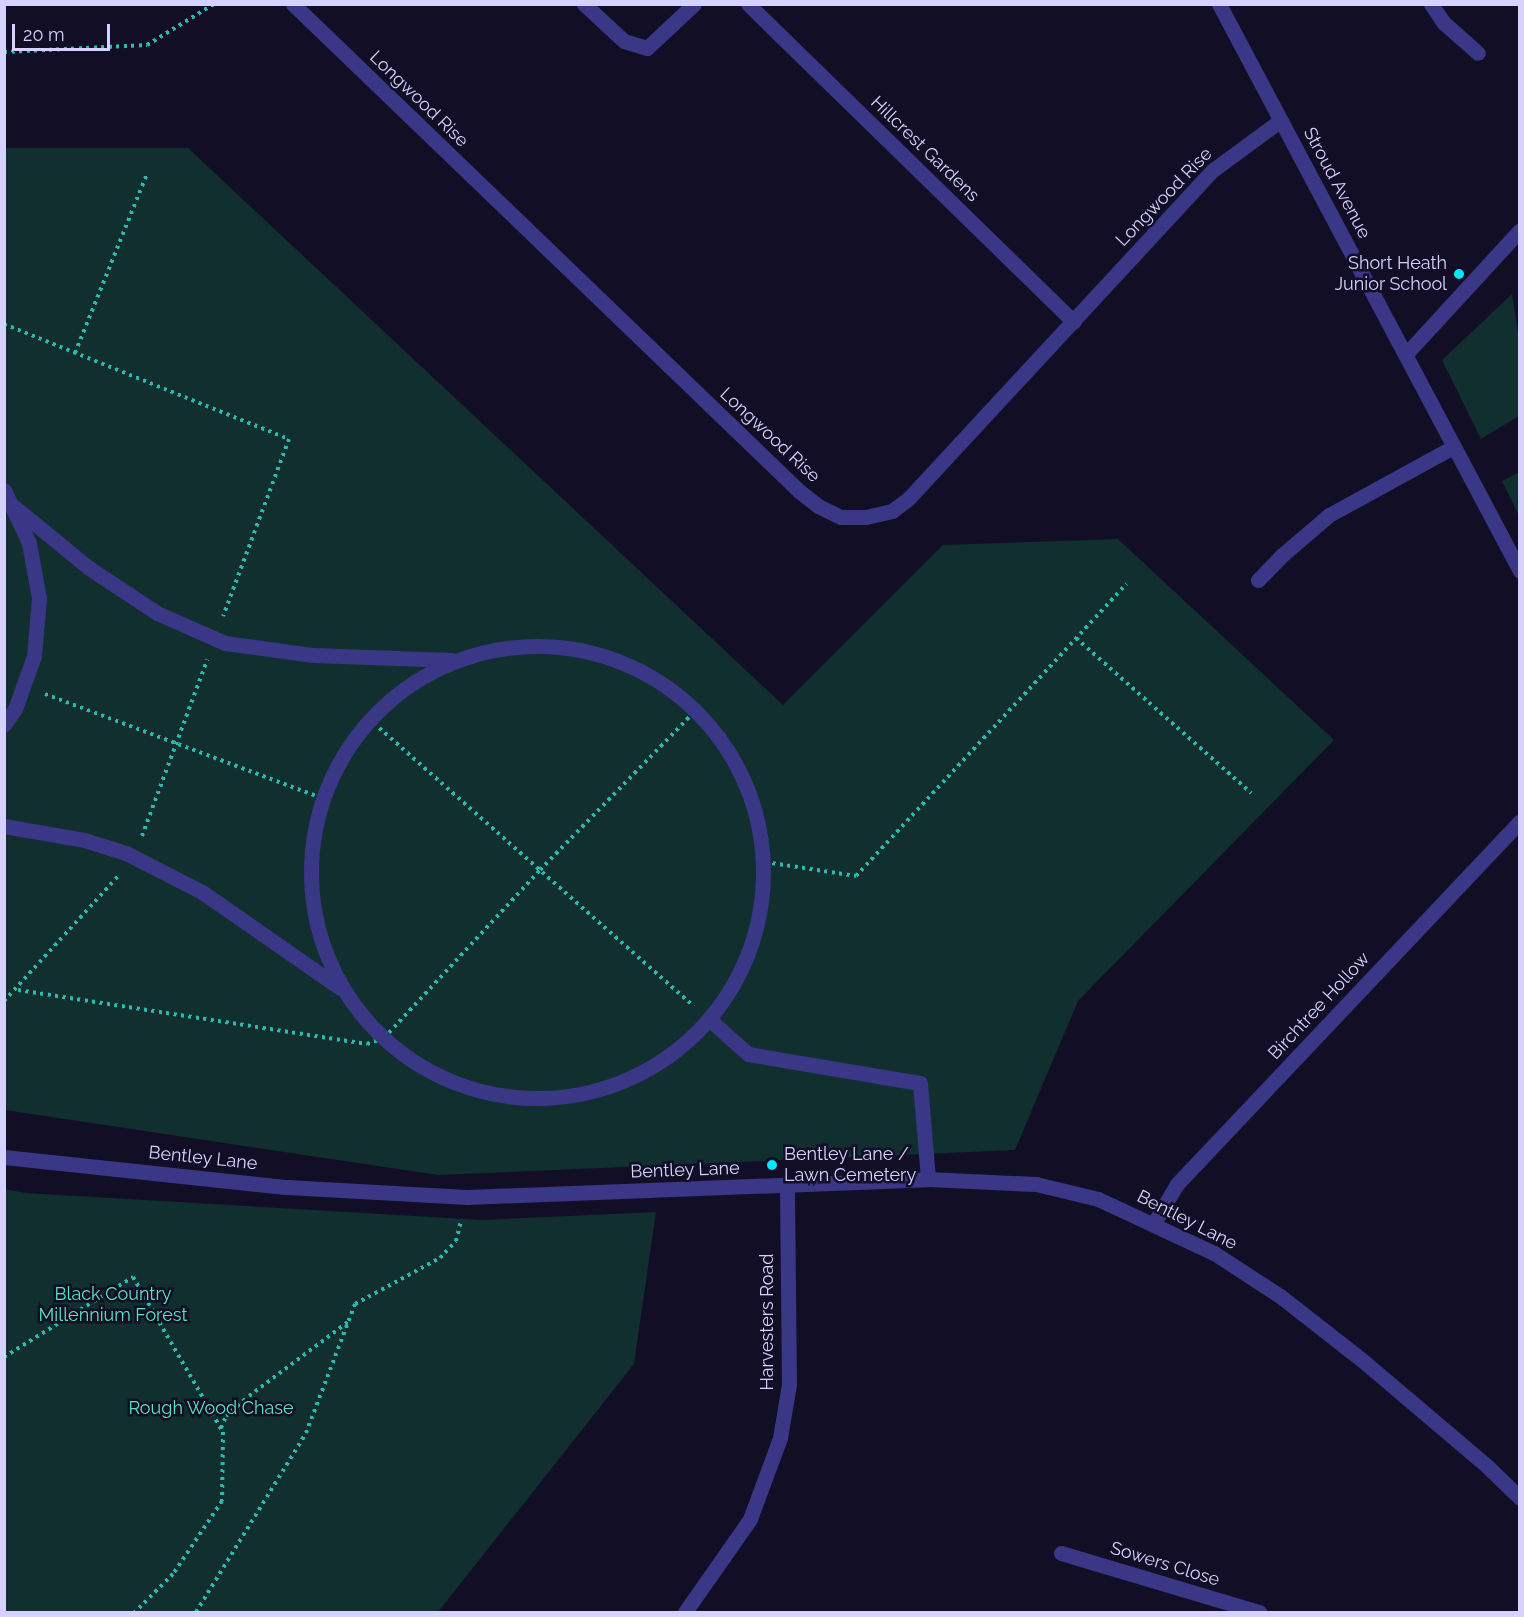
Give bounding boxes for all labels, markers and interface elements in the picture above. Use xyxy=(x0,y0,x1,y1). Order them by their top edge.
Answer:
scale bar xyxy=(15,12,112,50)
text: 20 m xyxy=(23,24,65,45)
street label: Longwood Rise xyxy=(365,46,473,152)
street label: Hillcrest Gardens xyxy=(866,92,984,206)
street label: Stroud Avenue xyxy=(1299,124,1375,242)
street label: Longwood Rise xyxy=(1111,143,1217,251)
place label: Short Heath Junior School xyxy=(1334,253,1447,296)
marker: Short Heath Junior School xyxy=(1452,267,1466,281)
street label: Longwood Rise xyxy=(715,383,825,487)
street label: Birchtree Hollow xyxy=(1264,948,1374,1064)
street label: Bentley Lane xyxy=(147,1142,259,1174)
place label: Bentley Lane / Lawn Cemetery xyxy=(784,1144,916,1186)
street label: Bentley Lane xyxy=(630,1157,740,1183)
marker: Bentley Lane / Lawn Cemetery xyxy=(765,1158,779,1172)
street label: Bentley Lane xyxy=(1133,1185,1241,1255)
street label: Harvesters Road xyxy=(756,1253,778,1391)
park label: Black Country Millennium Forest xyxy=(39,1284,187,1326)
park label: Rough Wood Chase xyxy=(128,1397,294,1419)
street label: Sowers Close xyxy=(1108,1537,1222,1591)

